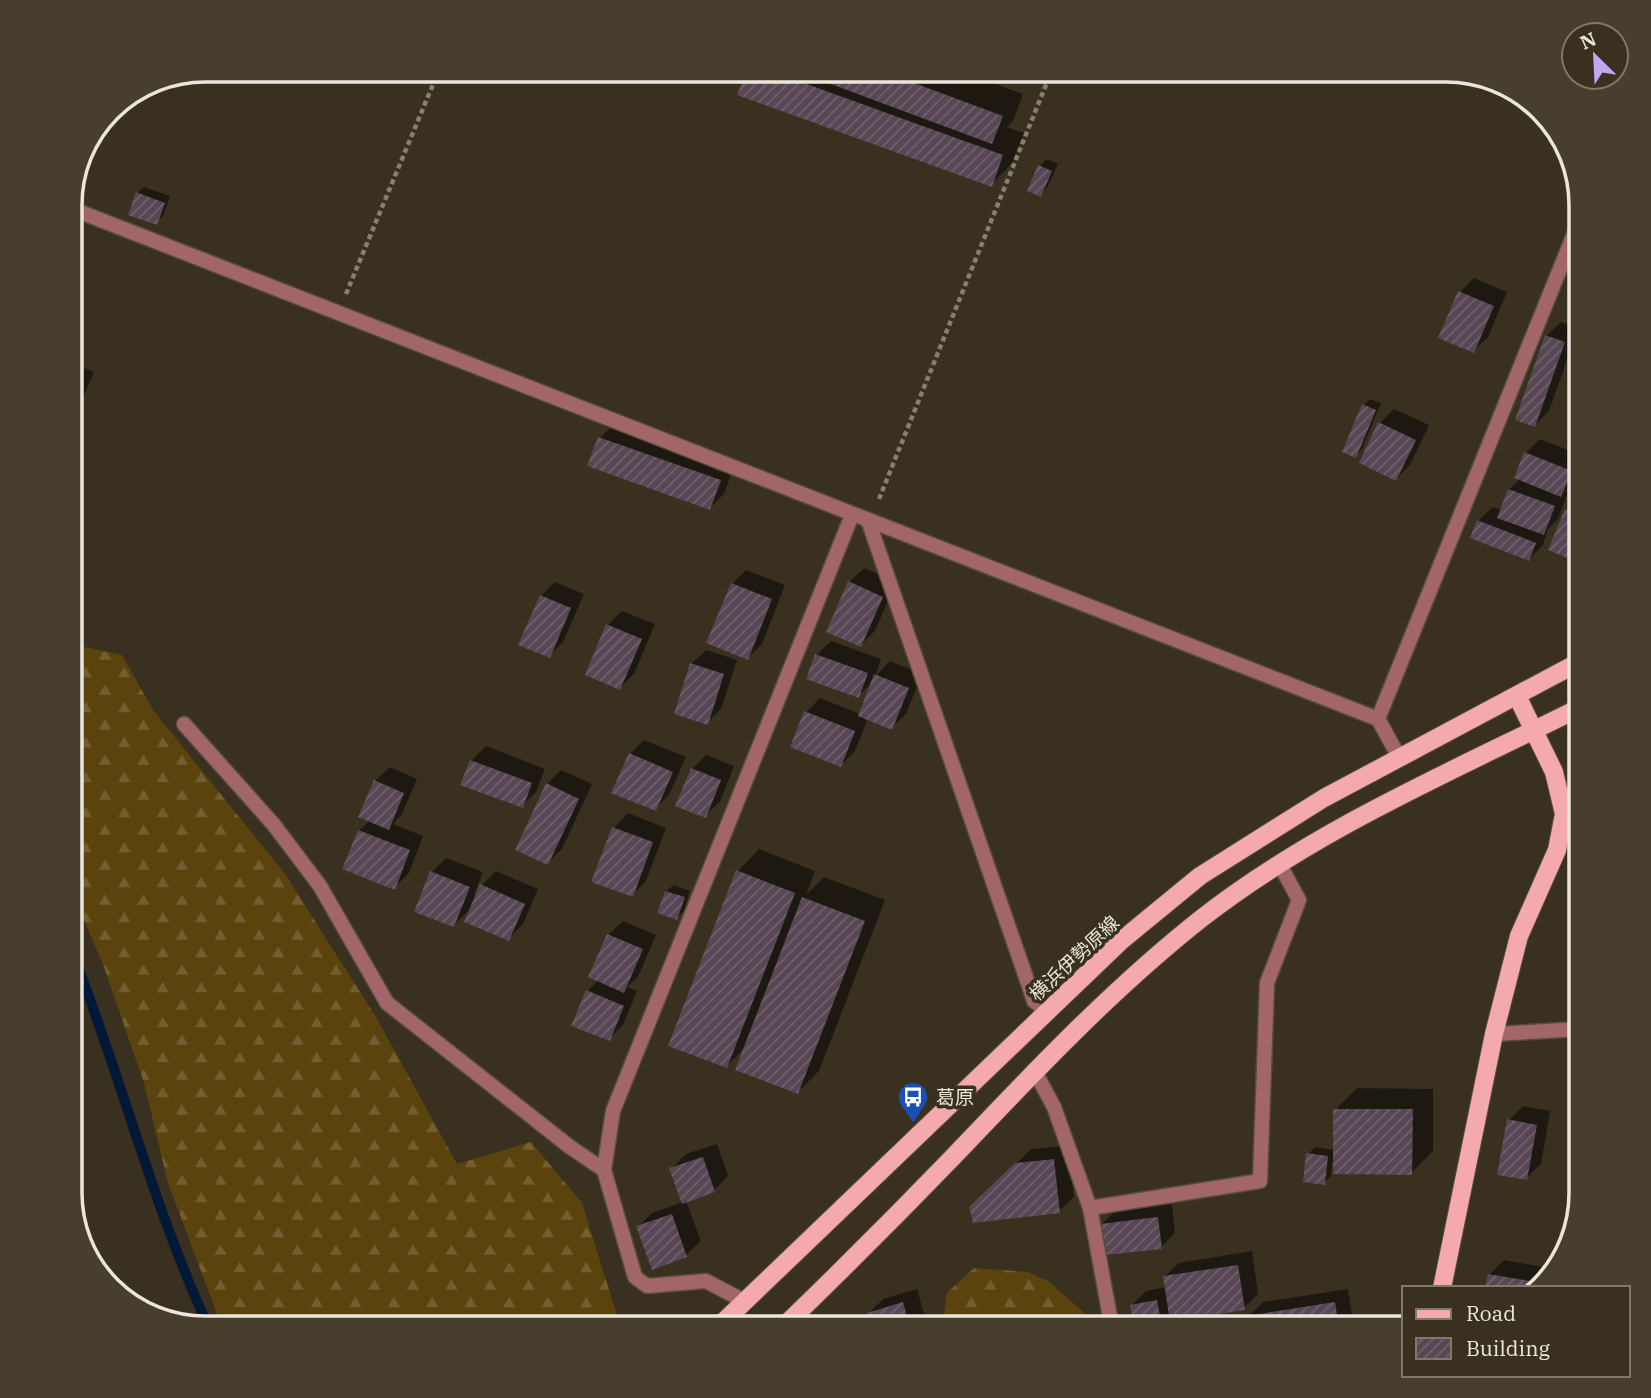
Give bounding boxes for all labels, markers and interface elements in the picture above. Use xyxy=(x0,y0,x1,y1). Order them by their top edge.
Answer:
north arrow xyxy=(1560,21,1630,91)
text: N xyxy=(1576,26,1600,54)
street label: 横浜伊勢原線 xyxy=(1024,910,1124,1006)
bus stop icon: 葛原 xyxy=(896,1080,930,1124)
place label: 葛原 xyxy=(936,1085,974,1109)
legend xyxy=(1402,1286,1630,1377)
text: Road xyxy=(1466,1299,1516,1327)
text: Building xyxy=(1466,1334,1551,1362)

